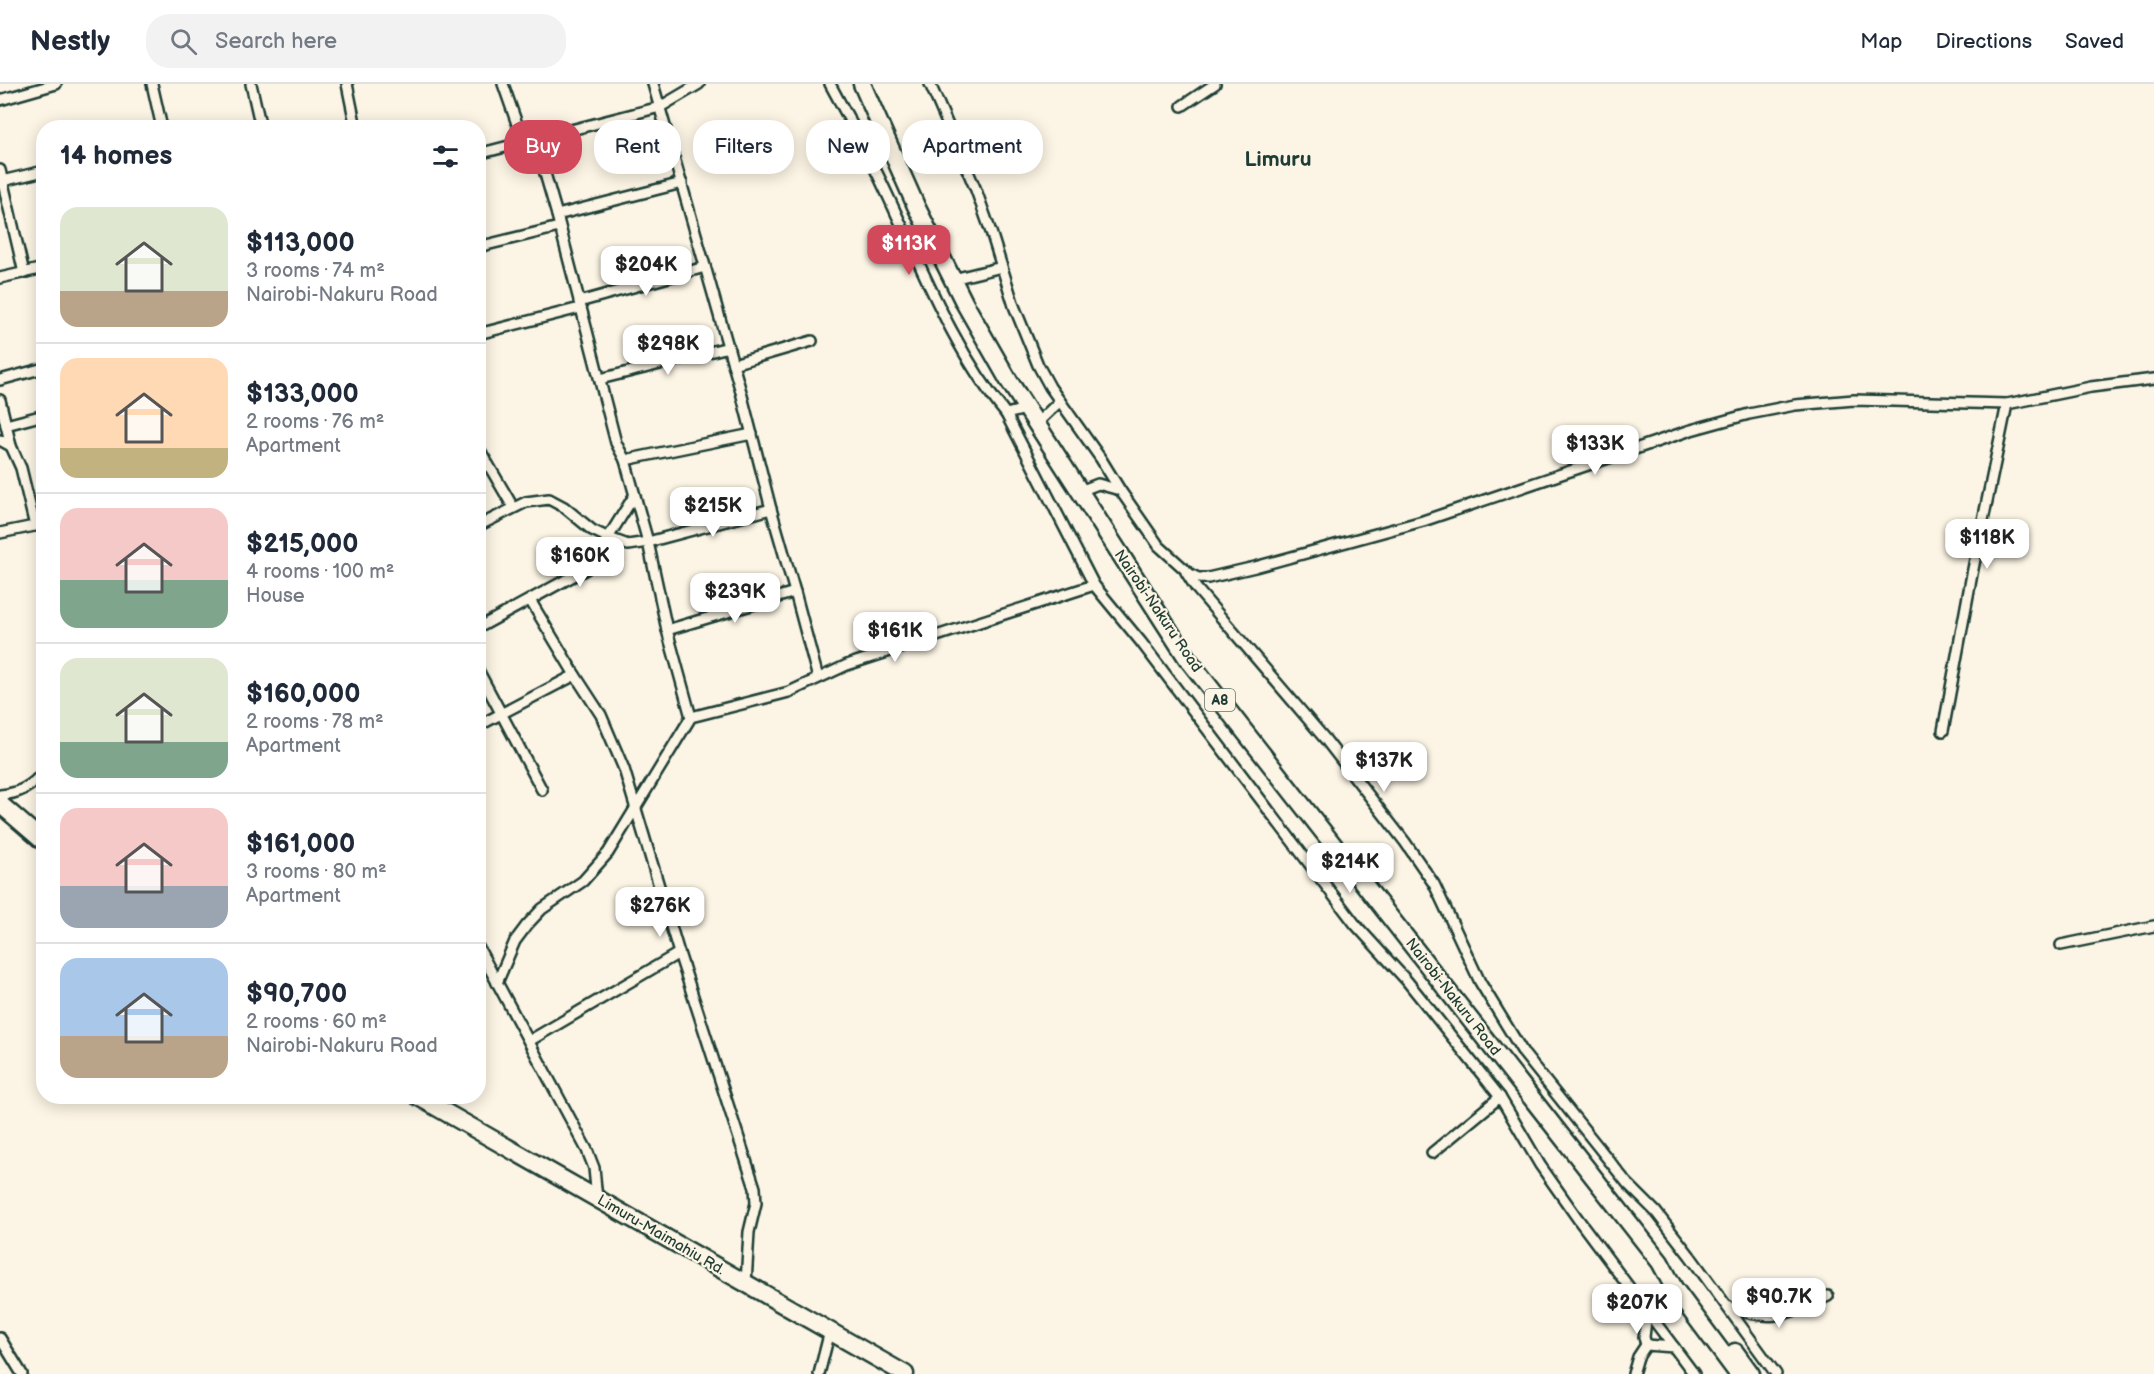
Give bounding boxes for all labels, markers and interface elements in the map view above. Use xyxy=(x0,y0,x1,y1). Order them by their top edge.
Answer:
search box xyxy=(146,14,566,68)
text: Nestly xyxy=(30,25,110,58)
icon: search xyxy=(167,25,200,58)
text: Search here xyxy=(215,28,337,55)
text: Map xyxy=(1860,29,1903,54)
text: Directions xyxy=(1936,29,2032,54)
text: Saved xyxy=(2065,29,2124,54)
chip: Buy xyxy=(504,120,582,174)
chip: Rent xyxy=(594,120,681,174)
chip: Filters xyxy=(693,120,794,174)
chip: New xyxy=(806,120,890,174)
chip: Apartment xyxy=(902,120,1043,174)
icon: filters xyxy=(429,140,462,173)
text: 14 homes xyxy=(60,141,172,172)
district label: Limuru xyxy=(1244,147,1312,172)
pin: $113K xyxy=(867,225,951,276)
text: $113,000 xyxy=(246,228,355,259)
icon: home xyxy=(108,231,180,303)
text: $113K xyxy=(881,232,937,256)
pin: $204K xyxy=(604,246,688,297)
text: $204K xyxy=(615,253,677,277)
text: 3 rooms · 74 m² xyxy=(246,259,385,283)
text: Nairobi-Nakuru Road xyxy=(246,283,438,307)
pin: $298K xyxy=(626,325,710,376)
text: $298K xyxy=(637,332,699,356)
text: $133,000 xyxy=(246,379,359,410)
icon: home xyxy=(108,382,180,454)
text: 2 rooms · 76 m² xyxy=(246,410,384,434)
pin: $133K xyxy=(1553,425,1637,476)
text: $133K xyxy=(1566,432,1624,456)
text: Apartment xyxy=(246,434,341,458)
pin: $215K xyxy=(671,487,755,538)
text: $215K xyxy=(684,494,742,518)
pin: $118K xyxy=(1945,519,2029,570)
text: $118K xyxy=(1959,526,2015,550)
text: $215,000 xyxy=(246,529,358,560)
icon: home xyxy=(108,532,180,604)
pin: $160K xyxy=(538,537,622,588)
text: $160K xyxy=(550,544,610,568)
street label: Nairobi-Nakuru Road xyxy=(1110,546,1206,676)
text: 4 rooms · 100 m² xyxy=(246,560,394,584)
pin: $239K xyxy=(693,573,777,624)
text: $239K xyxy=(704,580,766,604)
text: House xyxy=(246,584,305,608)
pin: $161K xyxy=(853,612,937,663)
text: $161K xyxy=(867,619,923,643)
text: $160,000 xyxy=(246,679,360,710)
icon: home xyxy=(108,682,180,754)
road number: A8 xyxy=(1205,689,1235,711)
text: 2 rooms · 78 m² xyxy=(246,710,384,734)
text: Apartment xyxy=(246,734,341,758)
pin: $137K xyxy=(1342,742,1426,793)
text: $137K xyxy=(1355,749,1413,773)
text: $161,000 xyxy=(246,829,355,860)
icon: home xyxy=(108,832,180,904)
pin: $214K xyxy=(1308,843,1392,894)
text: $214K xyxy=(1321,850,1379,874)
text: 3 rooms · 80 m² xyxy=(246,860,387,884)
text: Apartment xyxy=(246,884,341,908)
pin: $276K xyxy=(618,887,702,938)
text: $276K xyxy=(629,894,691,918)
street label: Nairobi-Nakuru Road xyxy=(1401,934,1505,1060)
text: $90,700 xyxy=(246,979,347,1010)
icon: home xyxy=(108,982,180,1054)
text: 2 rooms · 60 m² xyxy=(246,1010,387,1034)
text: Nairobi-Nakuru Road xyxy=(246,1034,438,1058)
street label: Limuru-Maimahiu Rd. xyxy=(594,1191,728,1279)
pin: $90.7K xyxy=(1730,1278,1828,1329)
pin: $207K xyxy=(1595,1284,1679,1335)
text: $90.7K xyxy=(1746,1285,1812,1309)
text: $207K xyxy=(1606,1291,1668,1315)

